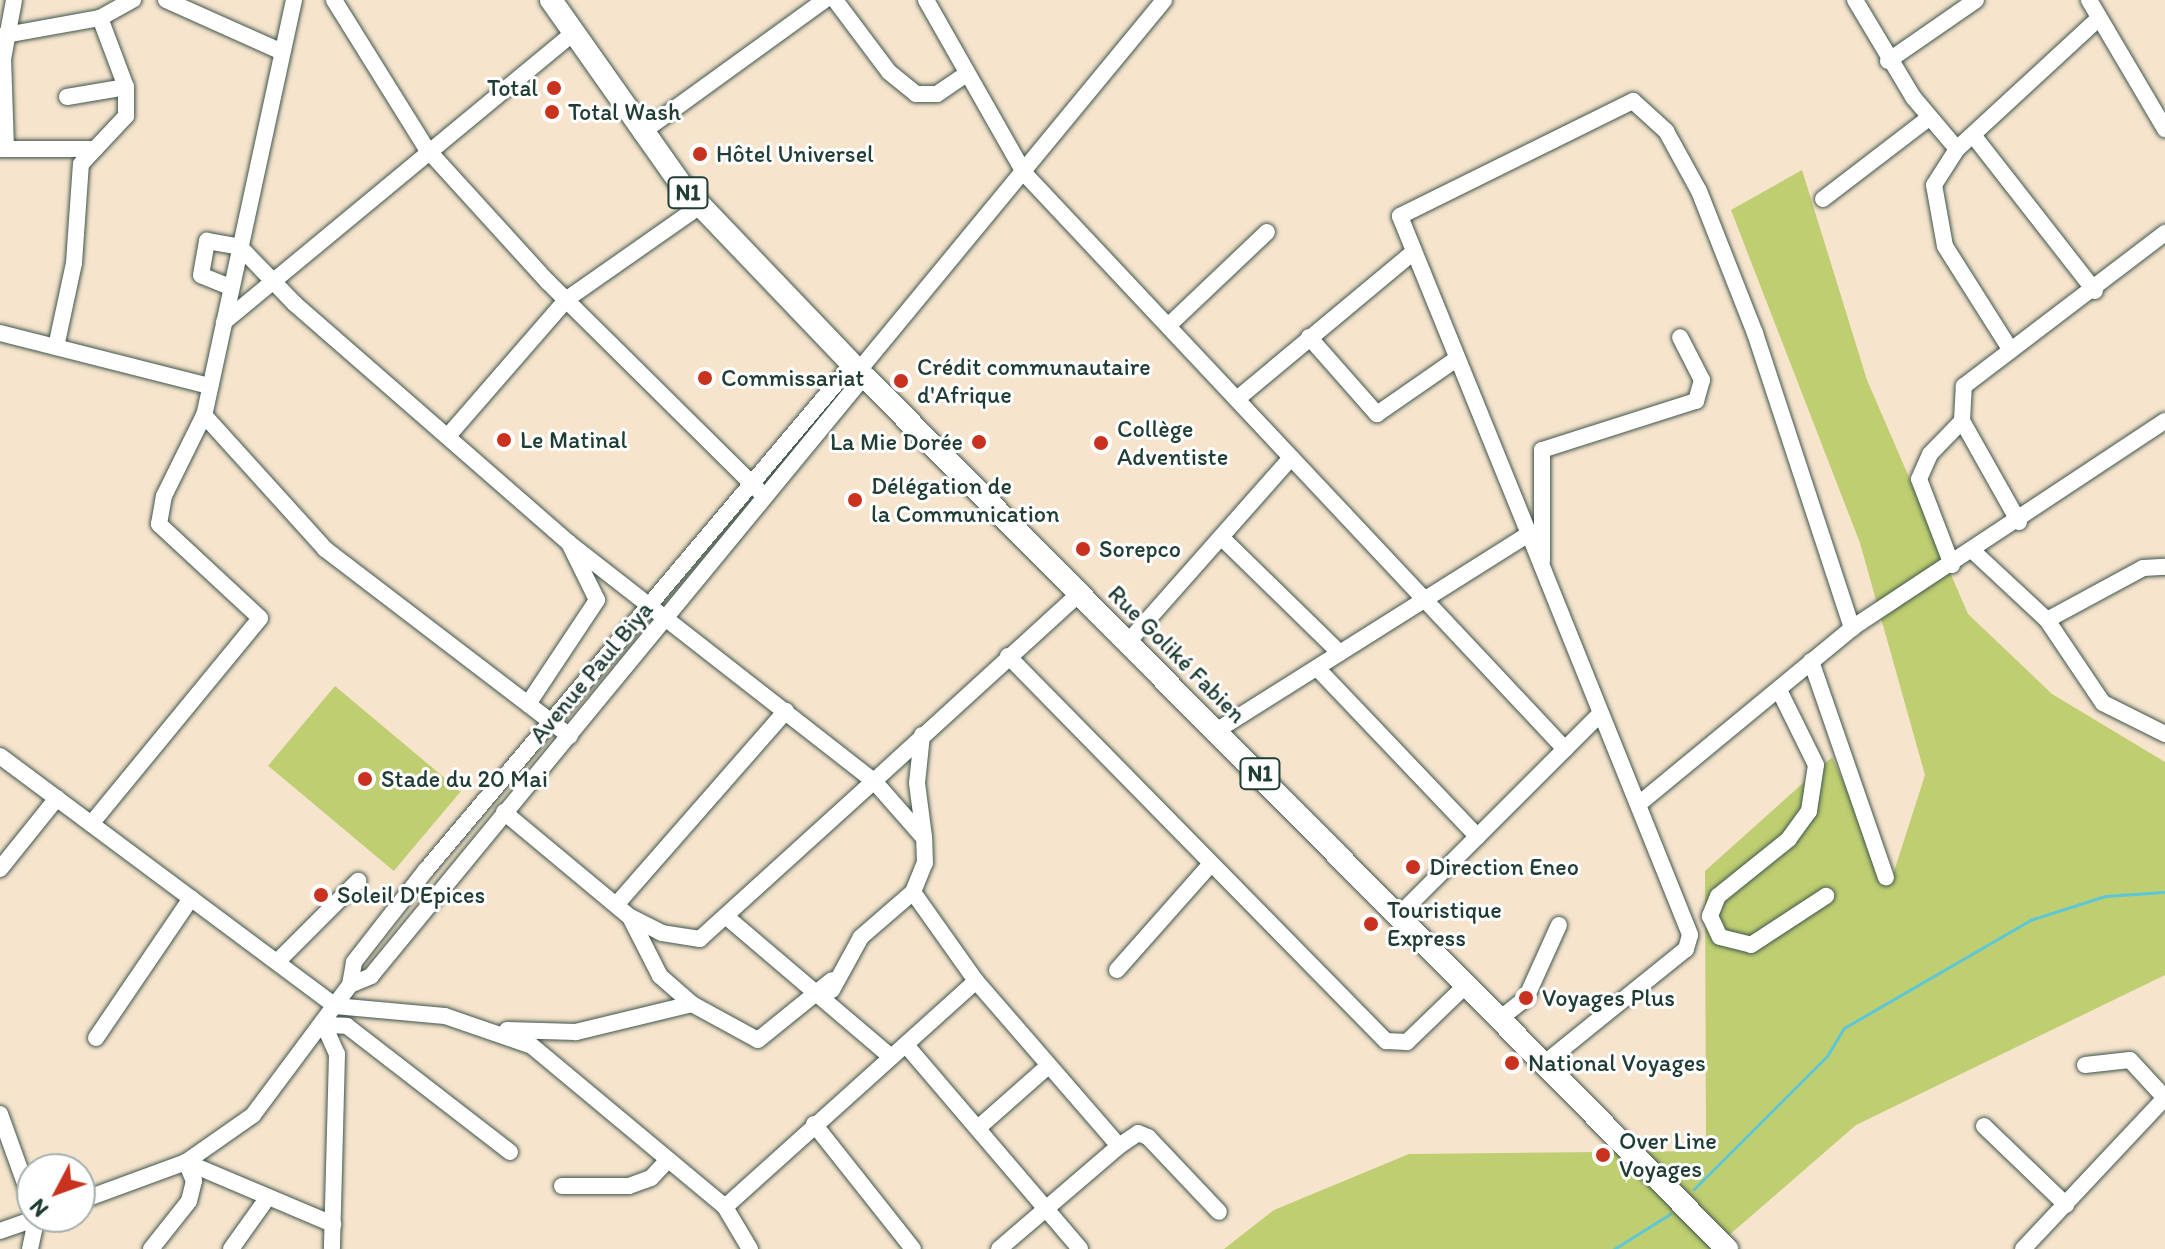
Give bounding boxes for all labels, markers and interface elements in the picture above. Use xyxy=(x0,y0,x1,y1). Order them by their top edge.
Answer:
place label: Total xyxy=(487,74,538,102)
marker: Total xyxy=(545,79,563,97)
place label: Total Wash xyxy=(568,98,679,126)
marker: Total Wash xyxy=(543,103,561,121)
place label: Hôtel Universel xyxy=(716,140,874,168)
marker: Hôtel Universel xyxy=(691,145,709,163)
road number: N1 xyxy=(666,175,710,211)
place label: Crédit communautaire d'Afrique xyxy=(917,353,1150,409)
place label: Commissariat xyxy=(721,364,864,392)
marker: Commissariat xyxy=(696,369,714,387)
marker: Crédit communautaire d'Afrique xyxy=(892,372,910,390)
place label: Collège Adventiste xyxy=(1117,415,1228,471)
place label: Le Matinal xyxy=(520,426,627,454)
place label: La Mie Dorée xyxy=(831,428,963,456)
marker: Le Matinal xyxy=(495,431,513,449)
marker: La Mie Dorée xyxy=(970,433,988,451)
marker: Collège Adventiste xyxy=(1092,434,1110,452)
place label: Délégation de la Communication xyxy=(871,472,1060,528)
marker: Délégation de la Communication xyxy=(846,491,864,509)
place label: Sorepco xyxy=(1099,535,1181,563)
marker: Sorepco xyxy=(1074,540,1092,558)
street label: Rue Goliké Fabien xyxy=(1102,579,1252,729)
street label: Avenue Paul Biya xyxy=(523,595,659,749)
road number: N1 xyxy=(1238,756,1282,792)
place label: Stade du 20 Mai xyxy=(381,765,548,793)
marker: Stade du 20 Mai xyxy=(356,770,374,788)
place label: Direction Eneo xyxy=(1429,853,1580,881)
marker: Direction Eneo xyxy=(1404,858,1422,876)
place label: Soleil D'Epices xyxy=(337,881,485,909)
marker: Soleil D'Epices xyxy=(312,886,330,904)
place label: Touristique Express xyxy=(1387,896,1502,952)
marker: Touristique Express xyxy=(1362,915,1380,933)
place label: Voyages Plus xyxy=(1542,984,1675,1012)
marker: Voyages Plus xyxy=(1517,989,1535,1007)
place label: National Voyages xyxy=(1528,1049,1704,1077)
marker: National Voyages xyxy=(1503,1054,1521,1072)
place label: Over Line Voyages xyxy=(1619,1127,1717,1183)
marker: Over Line Voyages xyxy=(1594,1146,1612,1164)
north arrow xyxy=(16,1153,96,1233)
text: N xyxy=(24,1193,54,1222)

